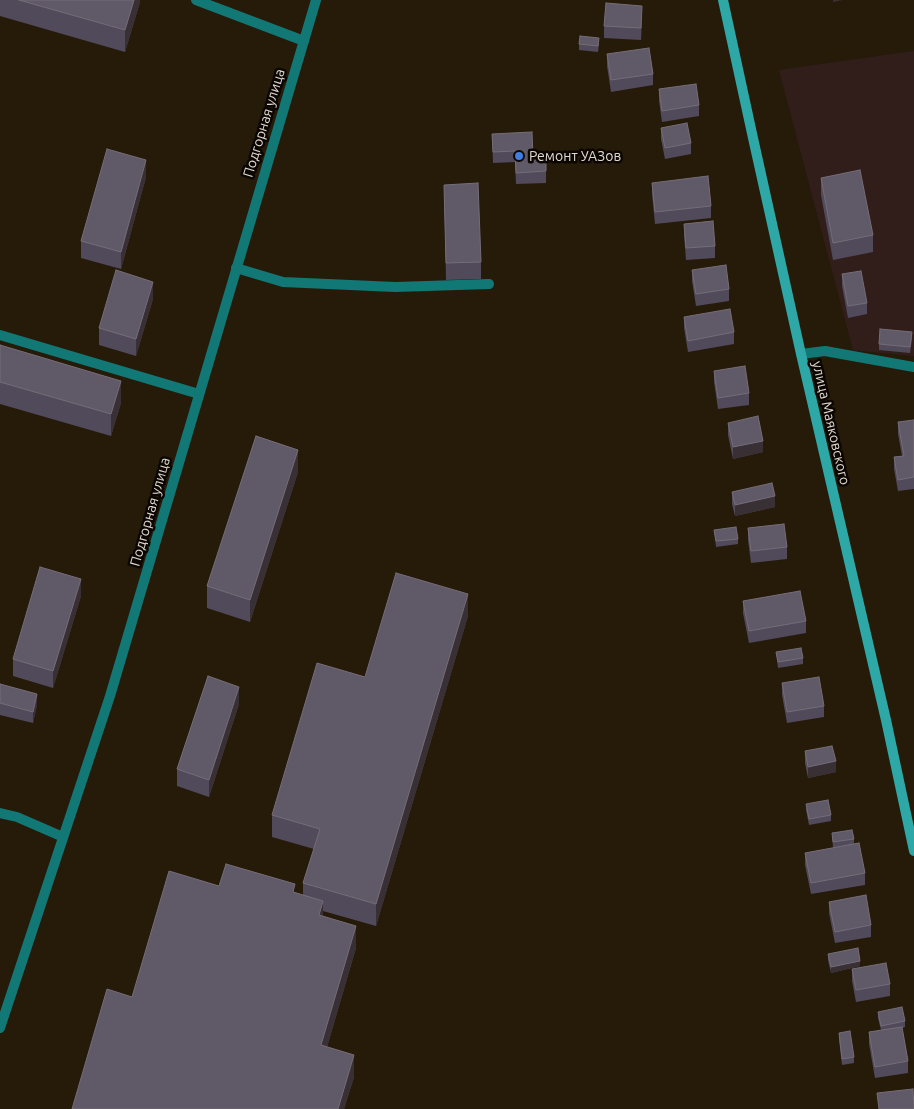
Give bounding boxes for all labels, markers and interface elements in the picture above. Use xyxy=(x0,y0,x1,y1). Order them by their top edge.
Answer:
street label: Подгорная улица xyxy=(240,67,288,179)
place label: Ремонт УАЗов xyxy=(529,148,621,164)
marker: Ремонт УАЗов xyxy=(513,150,525,162)
street label: улица Маяковского xyxy=(809,359,853,487)
street label: Подгорная улица xyxy=(126,456,174,568)

